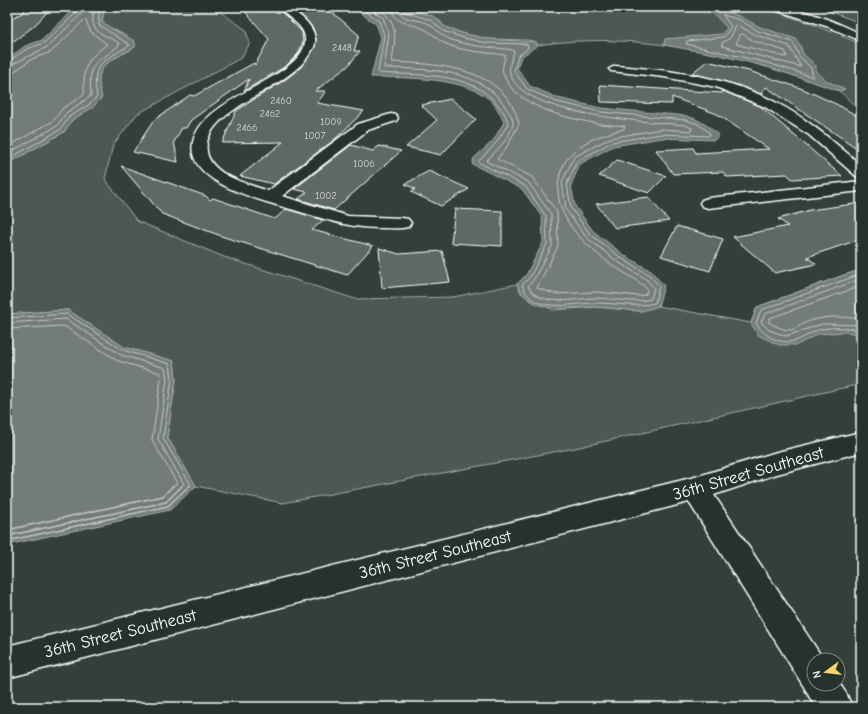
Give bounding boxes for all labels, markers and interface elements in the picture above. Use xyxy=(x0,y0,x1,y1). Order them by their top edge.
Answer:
house number: 2448 xyxy=(332,42,352,54)
house number: 2460 xyxy=(270,95,292,107)
house number: 2462 xyxy=(260,108,280,120)
house number: 1009 xyxy=(320,116,342,128)
house number: 2466 xyxy=(237,122,257,134)
house number: 1007 xyxy=(305,130,326,142)
house number: 1006 xyxy=(353,158,375,170)
house number: 1002 xyxy=(315,190,337,202)
street label: 36th Street Southeast xyxy=(671,443,827,504)
street label: 36th Street Southeast xyxy=(357,526,514,583)
street label: 36th Street Southeast xyxy=(42,605,199,662)
north arrow xyxy=(806,652,846,692)
text: N xyxy=(810,669,824,680)

